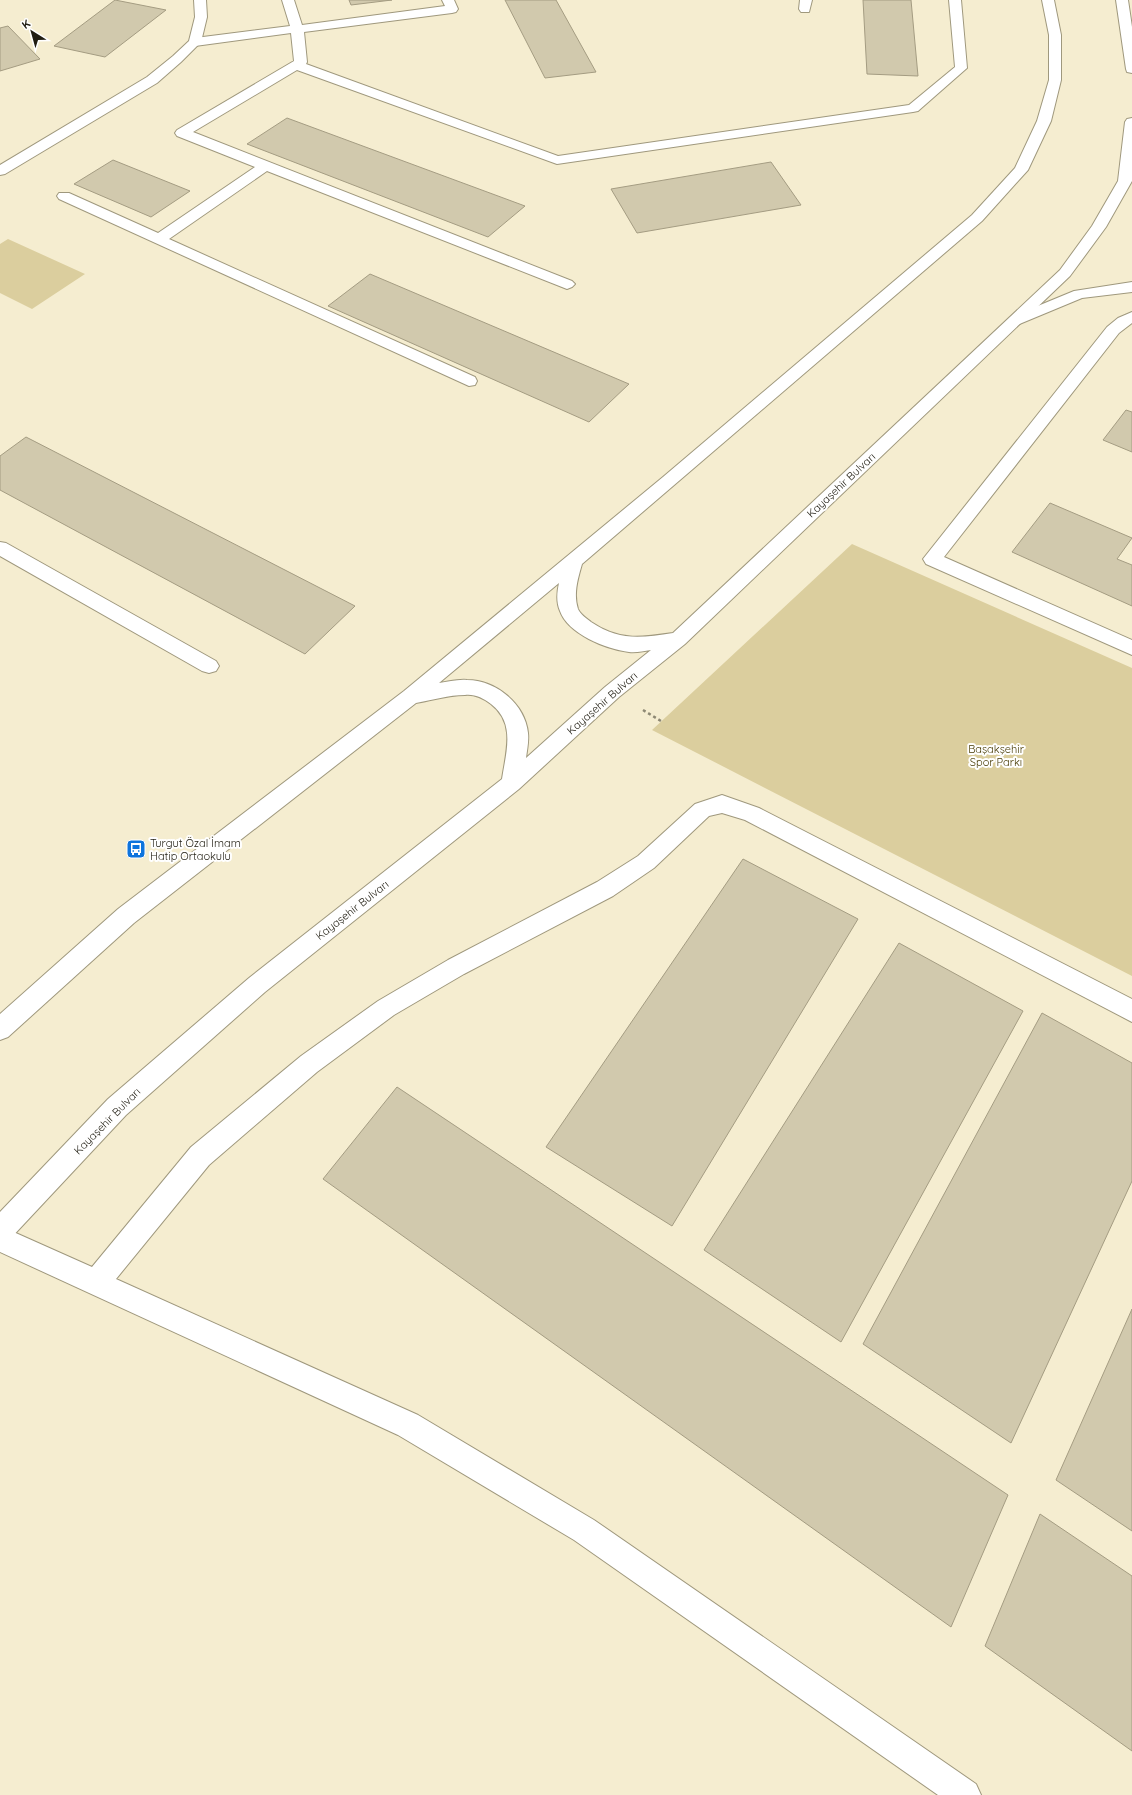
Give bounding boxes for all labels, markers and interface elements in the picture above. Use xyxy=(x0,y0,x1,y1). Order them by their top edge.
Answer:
north arrow xyxy=(12,12,52,52)
text: K xyxy=(19,16,33,32)
street label: Kayaşehir Bulvarı xyxy=(804,450,878,520)
street label: Kayaşehir Bulvarı xyxy=(564,669,640,737)
park label: Başakşehir Spor Parkı xyxy=(968,742,1025,769)
place label: Turgut Özal İmam Hatip Ortaokulu xyxy=(150,836,241,863)
bus stop icon: Turgut Özal İmam Hatip Ortaokulu xyxy=(125,838,147,860)
street label: Kayaşehir Bulvarı xyxy=(313,877,391,943)
street label: Kayaşehir Bulvarı xyxy=(71,1085,143,1157)

